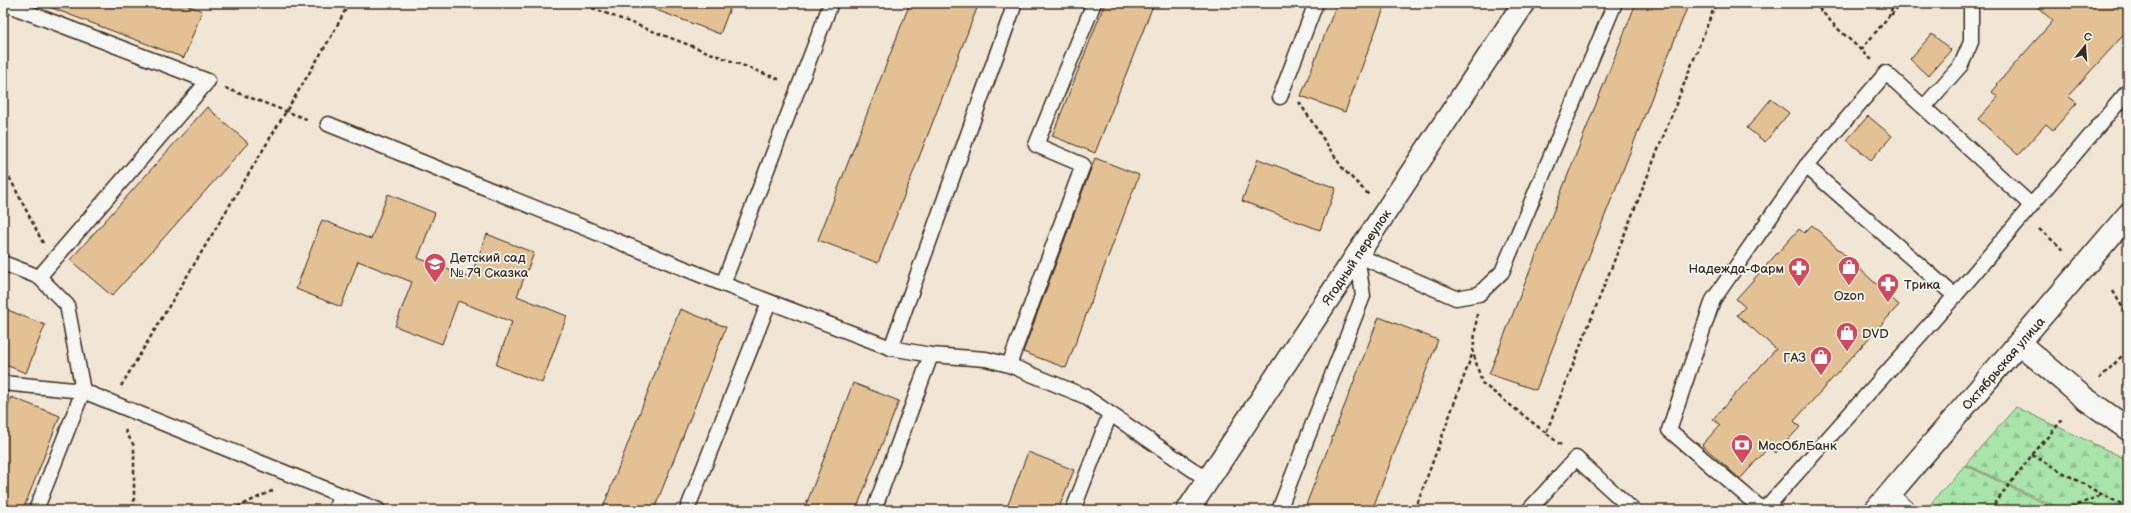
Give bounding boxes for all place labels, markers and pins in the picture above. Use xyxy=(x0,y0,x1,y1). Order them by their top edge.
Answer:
place label: Детский сад № 79 Сказка xyxy=(450,250,529,281)
school or university icon: Детский сад № 79 Сказка xyxy=(422,251,448,284)
shop icon: Ozon xyxy=(1836,254,1862,287)
pharmacy icon: Надежда-Фарм xyxy=(1786,255,1812,288)
place label: Надежда-Фарм xyxy=(1688,261,1784,277)
pharmacy icon: Трика xyxy=(1875,271,1901,304)
place label: Трика xyxy=(1904,277,1941,293)
place label: Ozon xyxy=(1834,288,1864,304)
shop icon: DVD xyxy=(1834,320,1860,353)
place label: DVD xyxy=(1862,326,1889,342)
shop icon: ГАЗ xyxy=(1808,344,1834,377)
place label: ГАЗ xyxy=(1783,350,1806,366)
bank icon: МосОблБанк xyxy=(1729,432,1755,465)
place label: МосОблБанк xyxy=(1758,438,1837,454)

